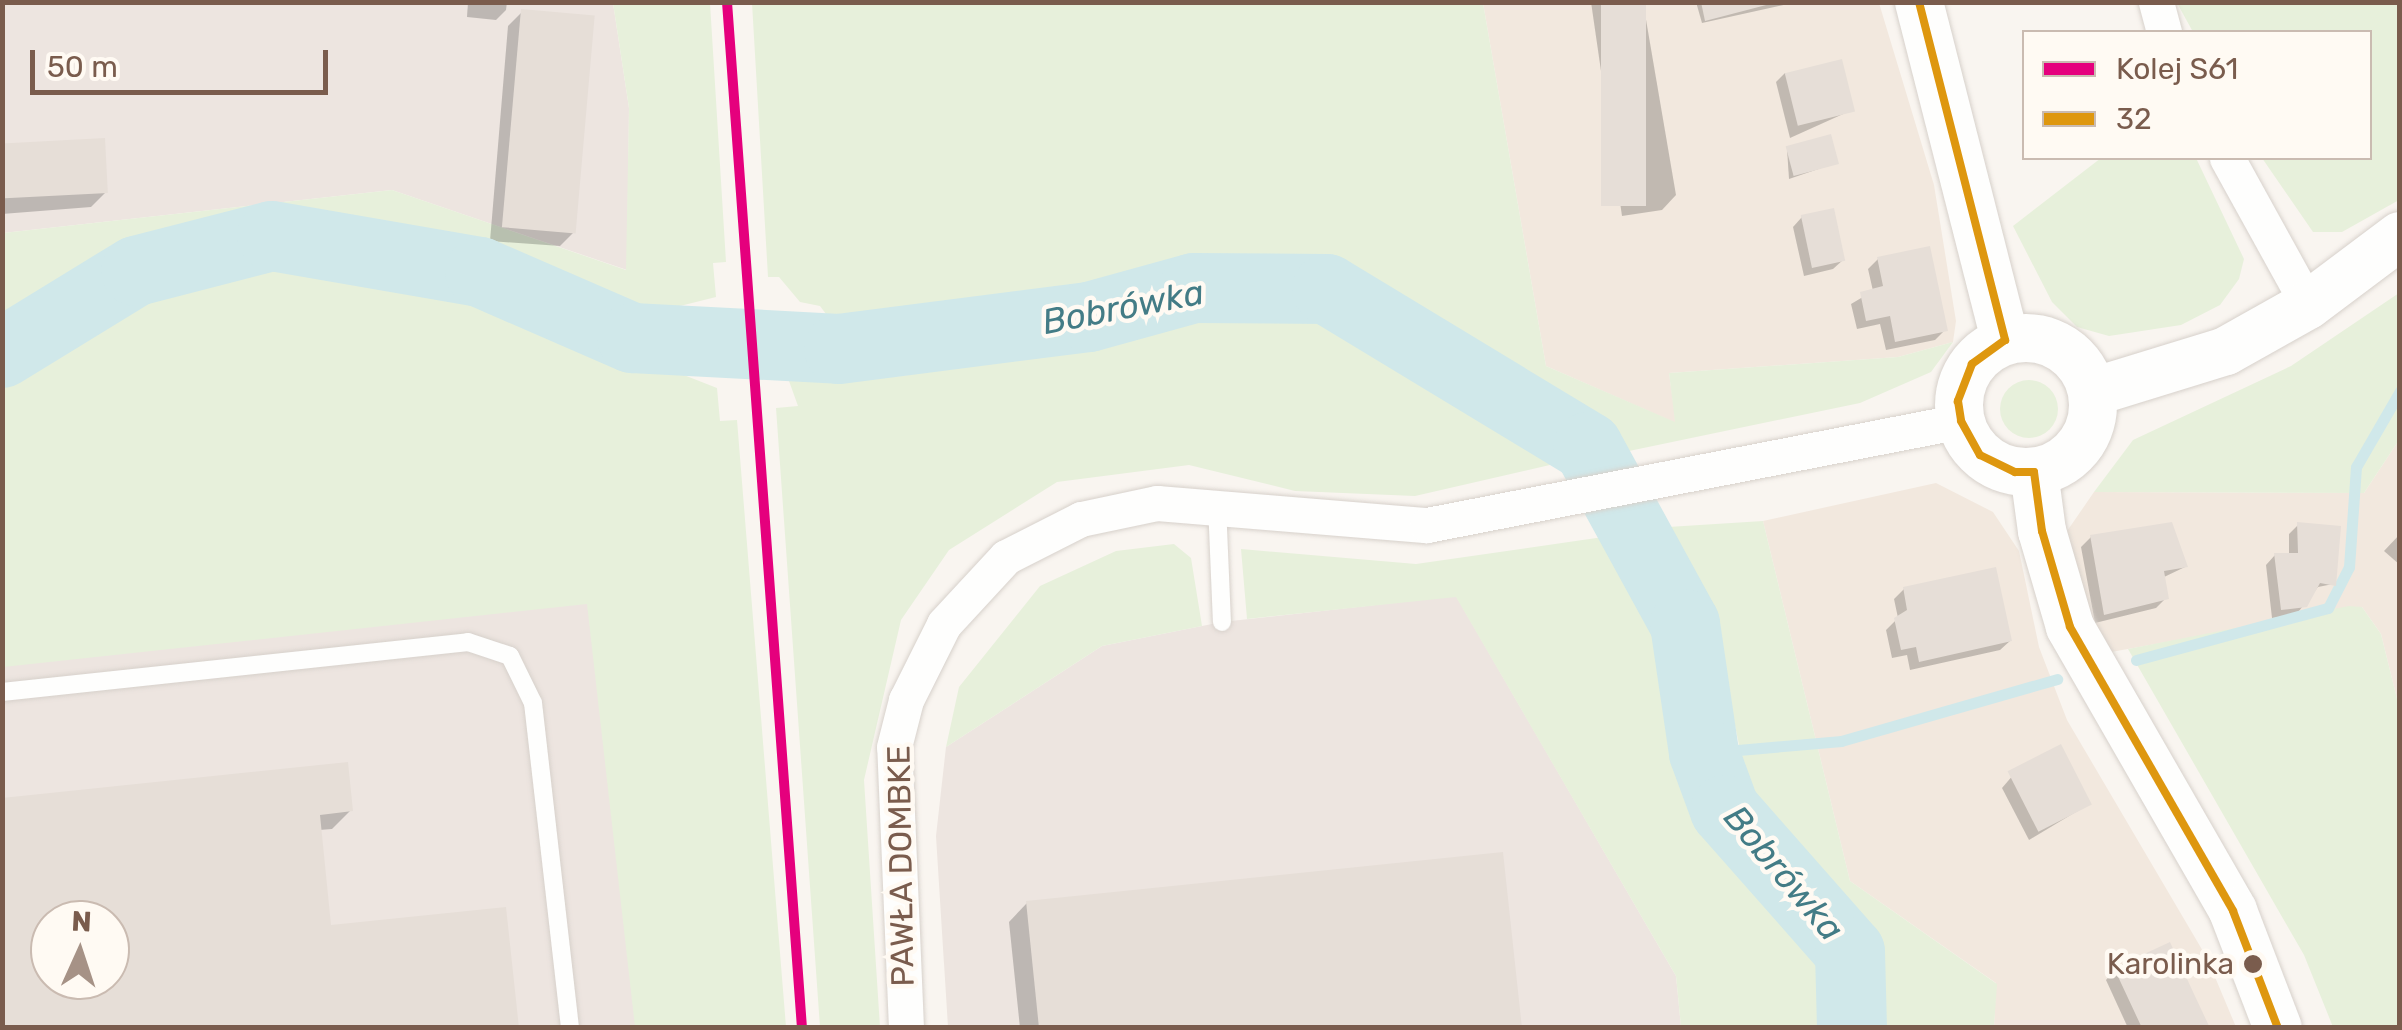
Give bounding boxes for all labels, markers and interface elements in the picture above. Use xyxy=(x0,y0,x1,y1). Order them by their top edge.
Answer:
scale bar xyxy=(35,30,332,92)
legend xyxy=(2022,30,2372,160)
text: 50 m xyxy=(47,49,118,85)
text: Kolej S61 xyxy=(2116,51,2238,87)
text: 32 xyxy=(2116,101,2152,137)
water label: Bobrówka xyxy=(1039,271,1207,343)
street label: PAWŁA DOMBKE xyxy=(880,745,922,987)
water label: Bobrówka xyxy=(1715,797,1853,949)
north arrow xyxy=(30,900,130,1000)
text: N xyxy=(71,905,92,939)
place label: Karolinka xyxy=(2107,946,2234,982)
marker: Karolinka xyxy=(2243,954,2263,974)

